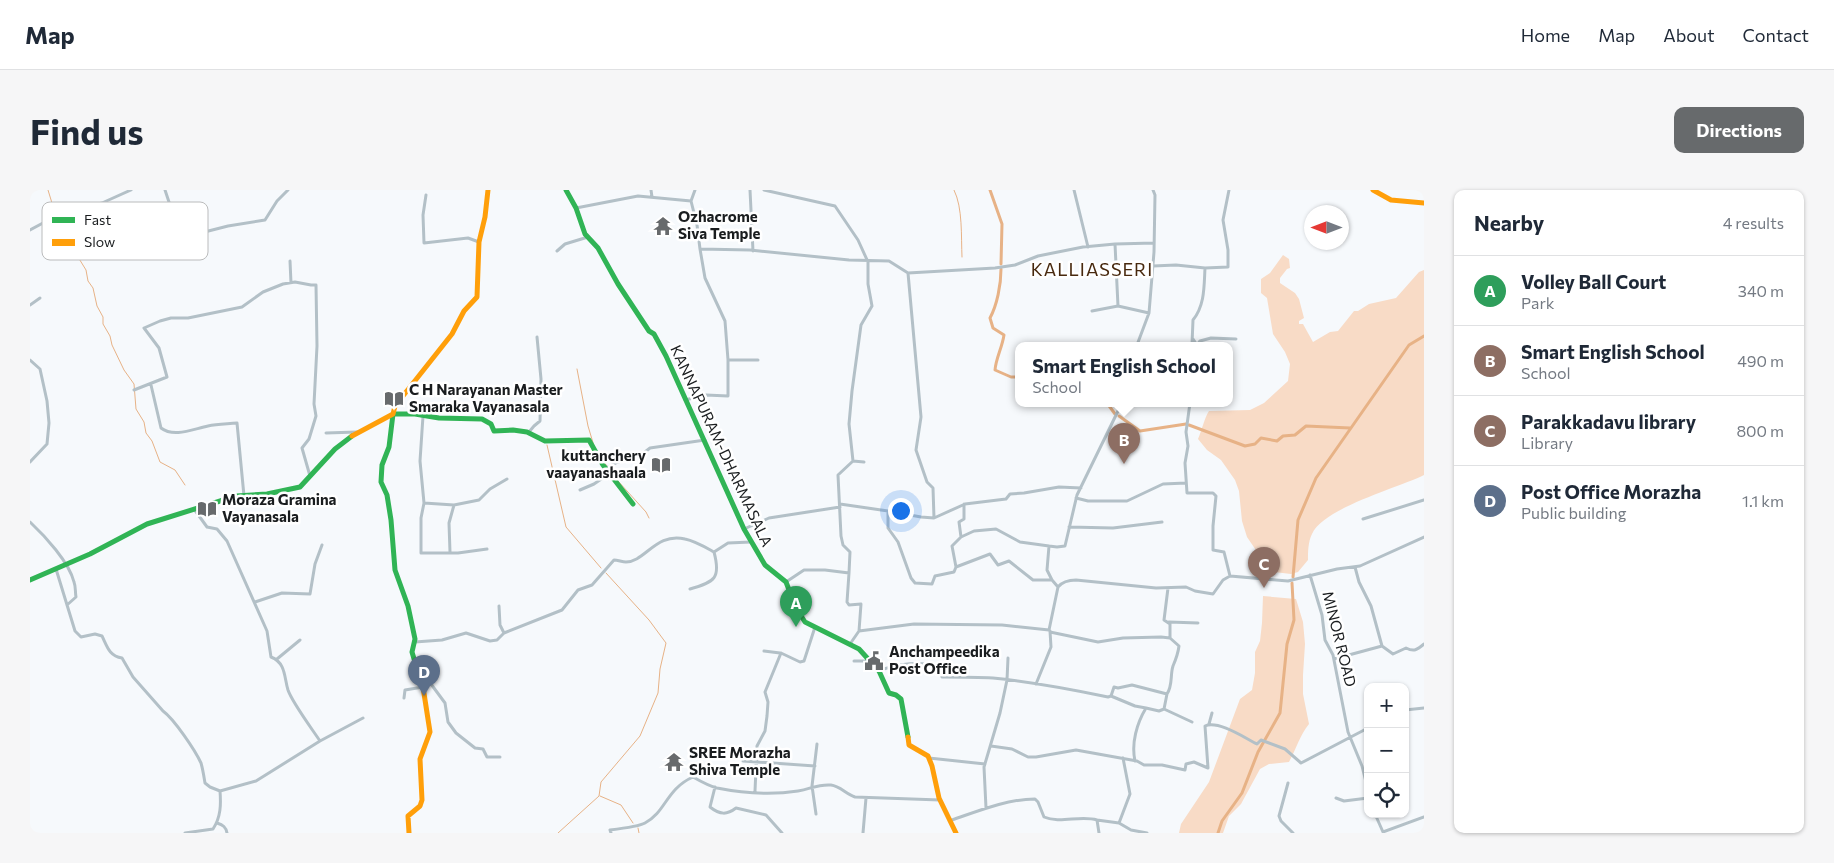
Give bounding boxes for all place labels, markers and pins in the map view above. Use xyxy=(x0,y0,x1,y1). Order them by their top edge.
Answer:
place label: Ozhacrome Siva Temple xyxy=(678,207,760,242)
temple icon: Ozhacrome Siva Temple xyxy=(652,215,674,237)
place label: C H Narayanan Master Smaraka Vayanasala xyxy=(409,380,563,415)
library icon: C H Narayanan Master Smaraka Vayanasala xyxy=(383,388,405,410)
pin: B xyxy=(1108,423,1140,464)
place label: kuttanchery vaayanashaala xyxy=(546,446,647,481)
library icon: kuttanchery vaayanashaala xyxy=(650,454,672,476)
place label: Moraza Gramina Vayanasala xyxy=(222,490,337,525)
library icon: Moraza Gramina Vayanasala xyxy=(196,498,218,520)
pin: C xyxy=(1248,547,1280,588)
pin: A xyxy=(780,586,812,627)
place label: Anchampeedika Post Office xyxy=(889,642,1000,677)
public building icon: Anchampeedika Post Office xyxy=(863,650,885,672)
pin: D xyxy=(408,655,440,696)
place label: SREE Morazha Shiva Temple xyxy=(689,743,791,778)
temple icon: SREE Morazha Shiva Temple xyxy=(663,751,685,773)

